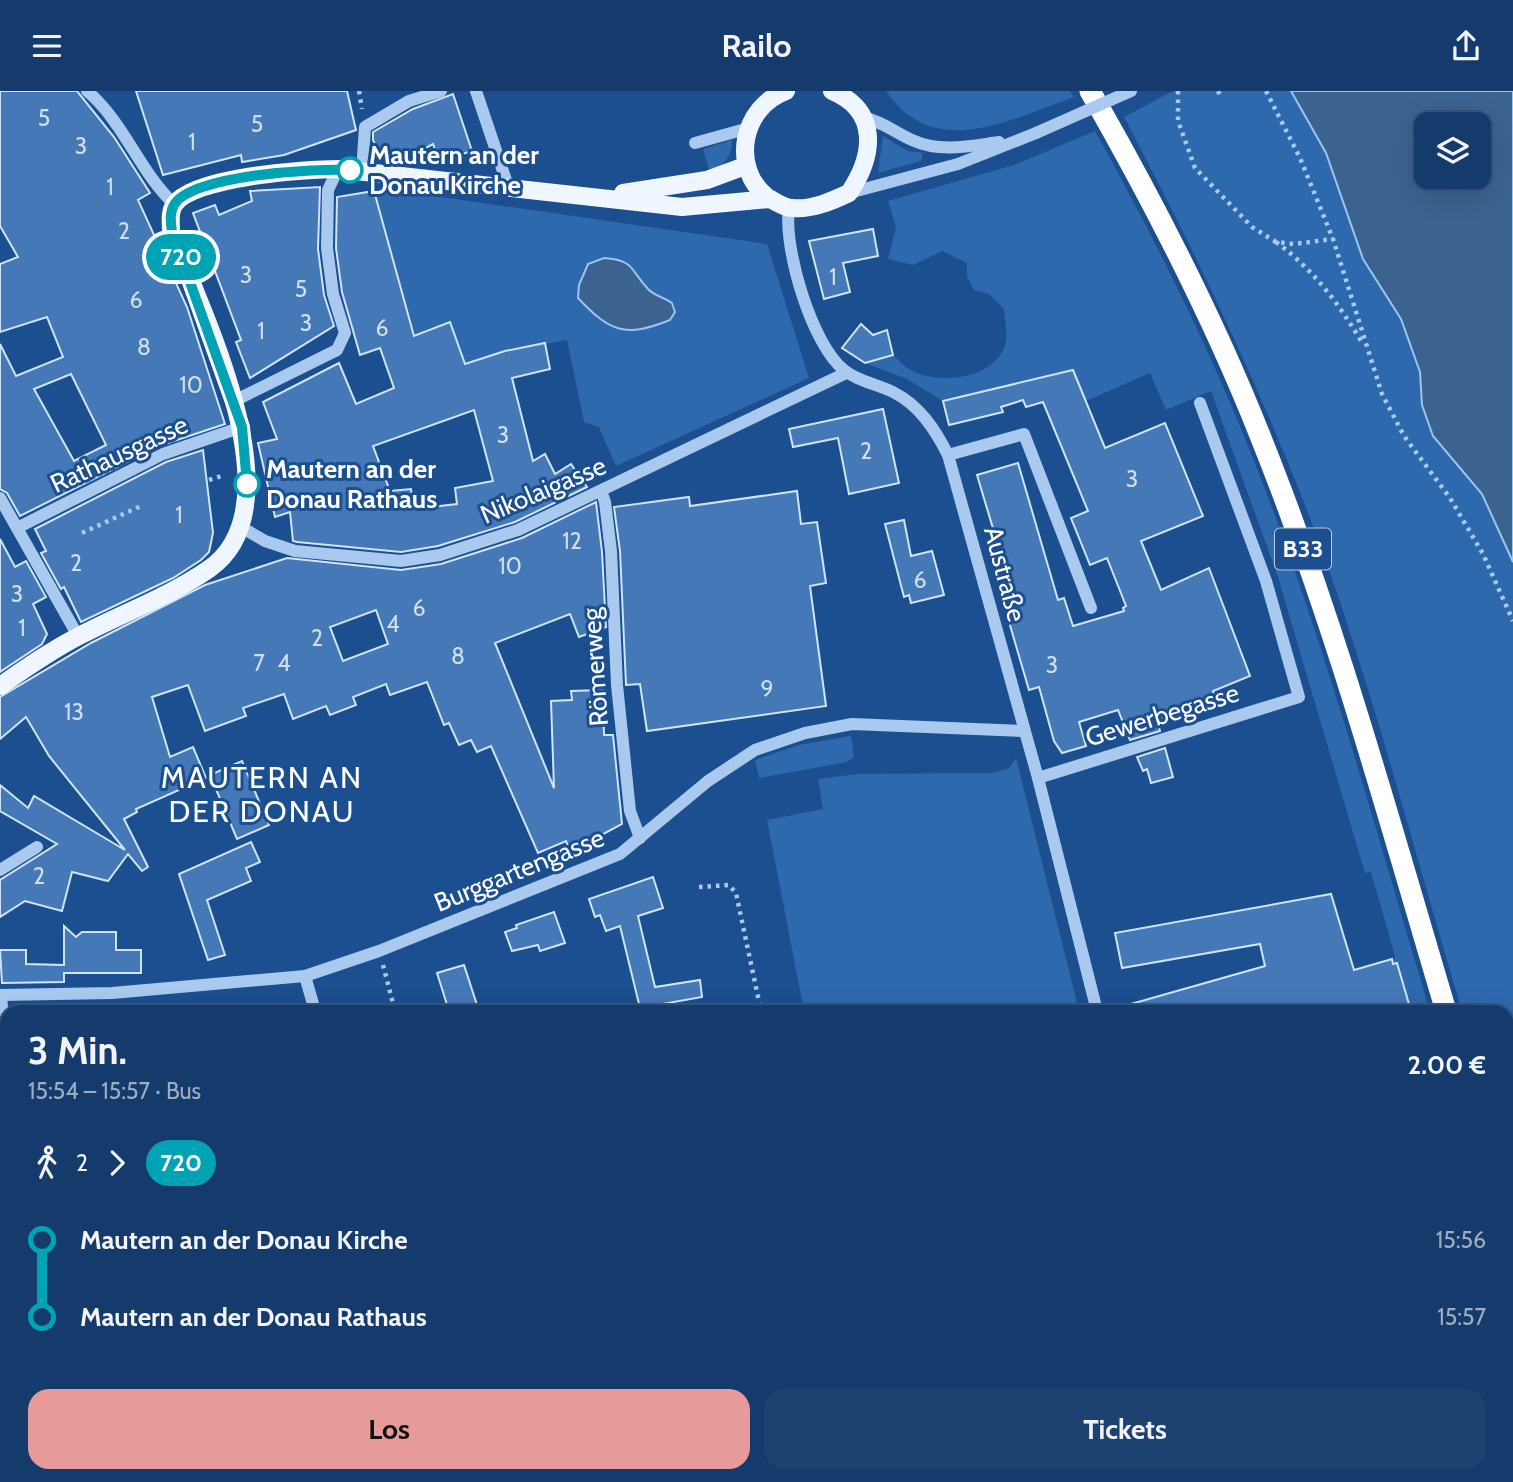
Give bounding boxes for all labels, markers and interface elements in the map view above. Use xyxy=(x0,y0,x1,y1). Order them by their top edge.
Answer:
text: Railo xyxy=(722,26,791,65)
icon: menu xyxy=(28,27,66,65)
icon: share xyxy=(1447,27,1485,65)
house number: 5 xyxy=(38,104,50,132)
house number: 5 xyxy=(251,110,263,138)
map controls xyxy=(1414,112,1491,189)
button: layers xyxy=(1414,112,1491,189)
house number: 1 xyxy=(188,128,196,156)
house number: 3 xyxy=(75,132,87,160)
place label: Mautern an der Donau Kirche xyxy=(369,139,539,201)
marker: Mautern an der Donau Kirche xyxy=(337,157,363,183)
house number: 1 xyxy=(106,173,114,201)
house number: 2 xyxy=(118,217,130,245)
line badge: 720 xyxy=(141,234,221,280)
text: 720 xyxy=(160,242,202,271)
house number: 3 xyxy=(240,261,252,289)
house number: 1 xyxy=(829,263,837,291)
house number: 5 xyxy=(295,275,307,303)
house number: 6 xyxy=(129,286,143,314)
house number: 3 xyxy=(300,309,312,337)
house number: 6 xyxy=(375,314,389,342)
house number: 1 xyxy=(257,317,265,345)
house number: 8 xyxy=(137,333,151,361)
house number: 10 xyxy=(179,371,203,399)
street label: Rathausgasse xyxy=(45,408,193,500)
house number: 3 xyxy=(497,421,509,449)
house number: 2 xyxy=(860,437,872,465)
street label: Nikolaigasse xyxy=(475,449,611,531)
place label: Mautern an der Donau Rathaus xyxy=(266,453,437,515)
house number: 3 xyxy=(1126,465,1138,493)
marker: Mautern an der Donau Rathaus xyxy=(234,471,260,497)
house number: 1 xyxy=(175,501,183,529)
street label: Austraße xyxy=(977,523,1033,625)
house number: 12 xyxy=(562,527,582,555)
road number: B33 xyxy=(1275,529,1331,569)
house number: 2 xyxy=(70,549,82,577)
house number: 10 xyxy=(498,552,522,580)
house number: 6 xyxy=(913,566,927,594)
house number: 3 xyxy=(11,580,23,608)
house number: 6 xyxy=(412,594,426,622)
street label: Römerweg xyxy=(575,606,615,727)
house number: 4 xyxy=(386,610,400,638)
house number: 1 xyxy=(18,614,26,642)
house number: 2 xyxy=(311,624,323,652)
house number: 8 xyxy=(451,642,465,670)
house number: 7 xyxy=(253,649,265,677)
house number: 4 xyxy=(277,649,291,677)
house number: 3 xyxy=(1046,651,1058,679)
house number: 9 xyxy=(760,675,774,703)
street label: Gewerbegasse xyxy=(1081,676,1243,754)
house number: 13 xyxy=(64,698,84,726)
district label: MAUTERN AN DER DONAU xyxy=(161,759,363,830)
street label: Burggartengasse xyxy=(429,821,609,919)
house number: 2 xyxy=(33,862,45,890)
text: 3 Min. xyxy=(28,1027,127,1074)
text: 2.00 € xyxy=(1407,1049,1486,1081)
text: 15:54 – 15:57 · Bus xyxy=(28,1077,201,1105)
icon: walk xyxy=(28,1144,66,1182)
icon: forward xyxy=(98,1144,136,1182)
text: 720 xyxy=(160,1148,202,1177)
text: 2 xyxy=(76,1149,88,1177)
text: Mautern an der Donau Kirche xyxy=(80,1224,408,1256)
text: 15:56 xyxy=(1436,1226,1486,1254)
text: Mautern an der Donau Rathaus xyxy=(80,1301,427,1333)
text: 15:57 xyxy=(1437,1303,1486,1331)
button: Los xyxy=(28,1389,750,1469)
button: Tickets xyxy=(764,1389,1486,1469)

